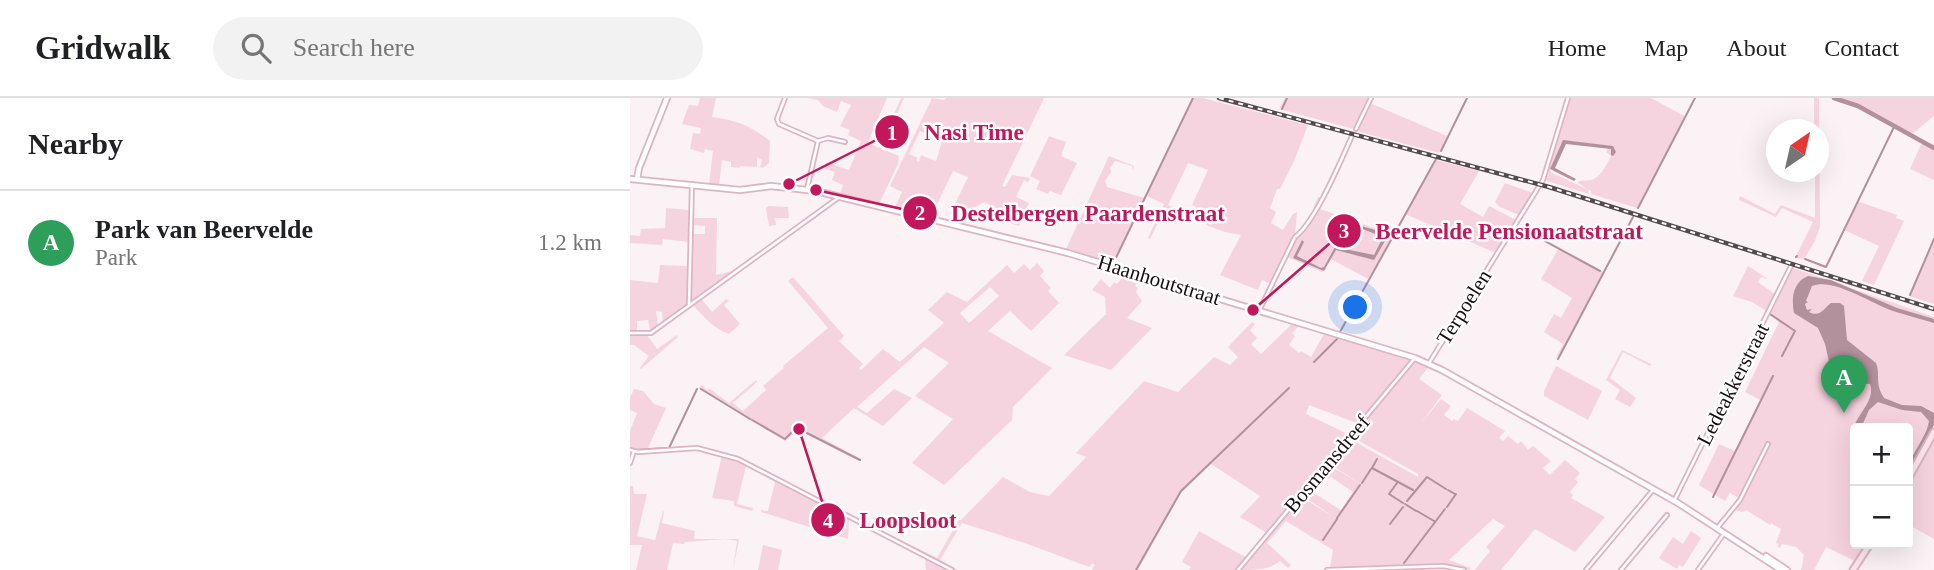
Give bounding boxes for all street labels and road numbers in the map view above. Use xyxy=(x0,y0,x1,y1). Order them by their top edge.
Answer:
street label: Haanhoutstraat xyxy=(1095,250,1223,310)
street label: Terpoelen xyxy=(1432,265,1497,349)
street label: Ledeakkerstraat xyxy=(1692,319,1774,449)
street label: Bosmansdreef xyxy=(1279,410,1375,518)

